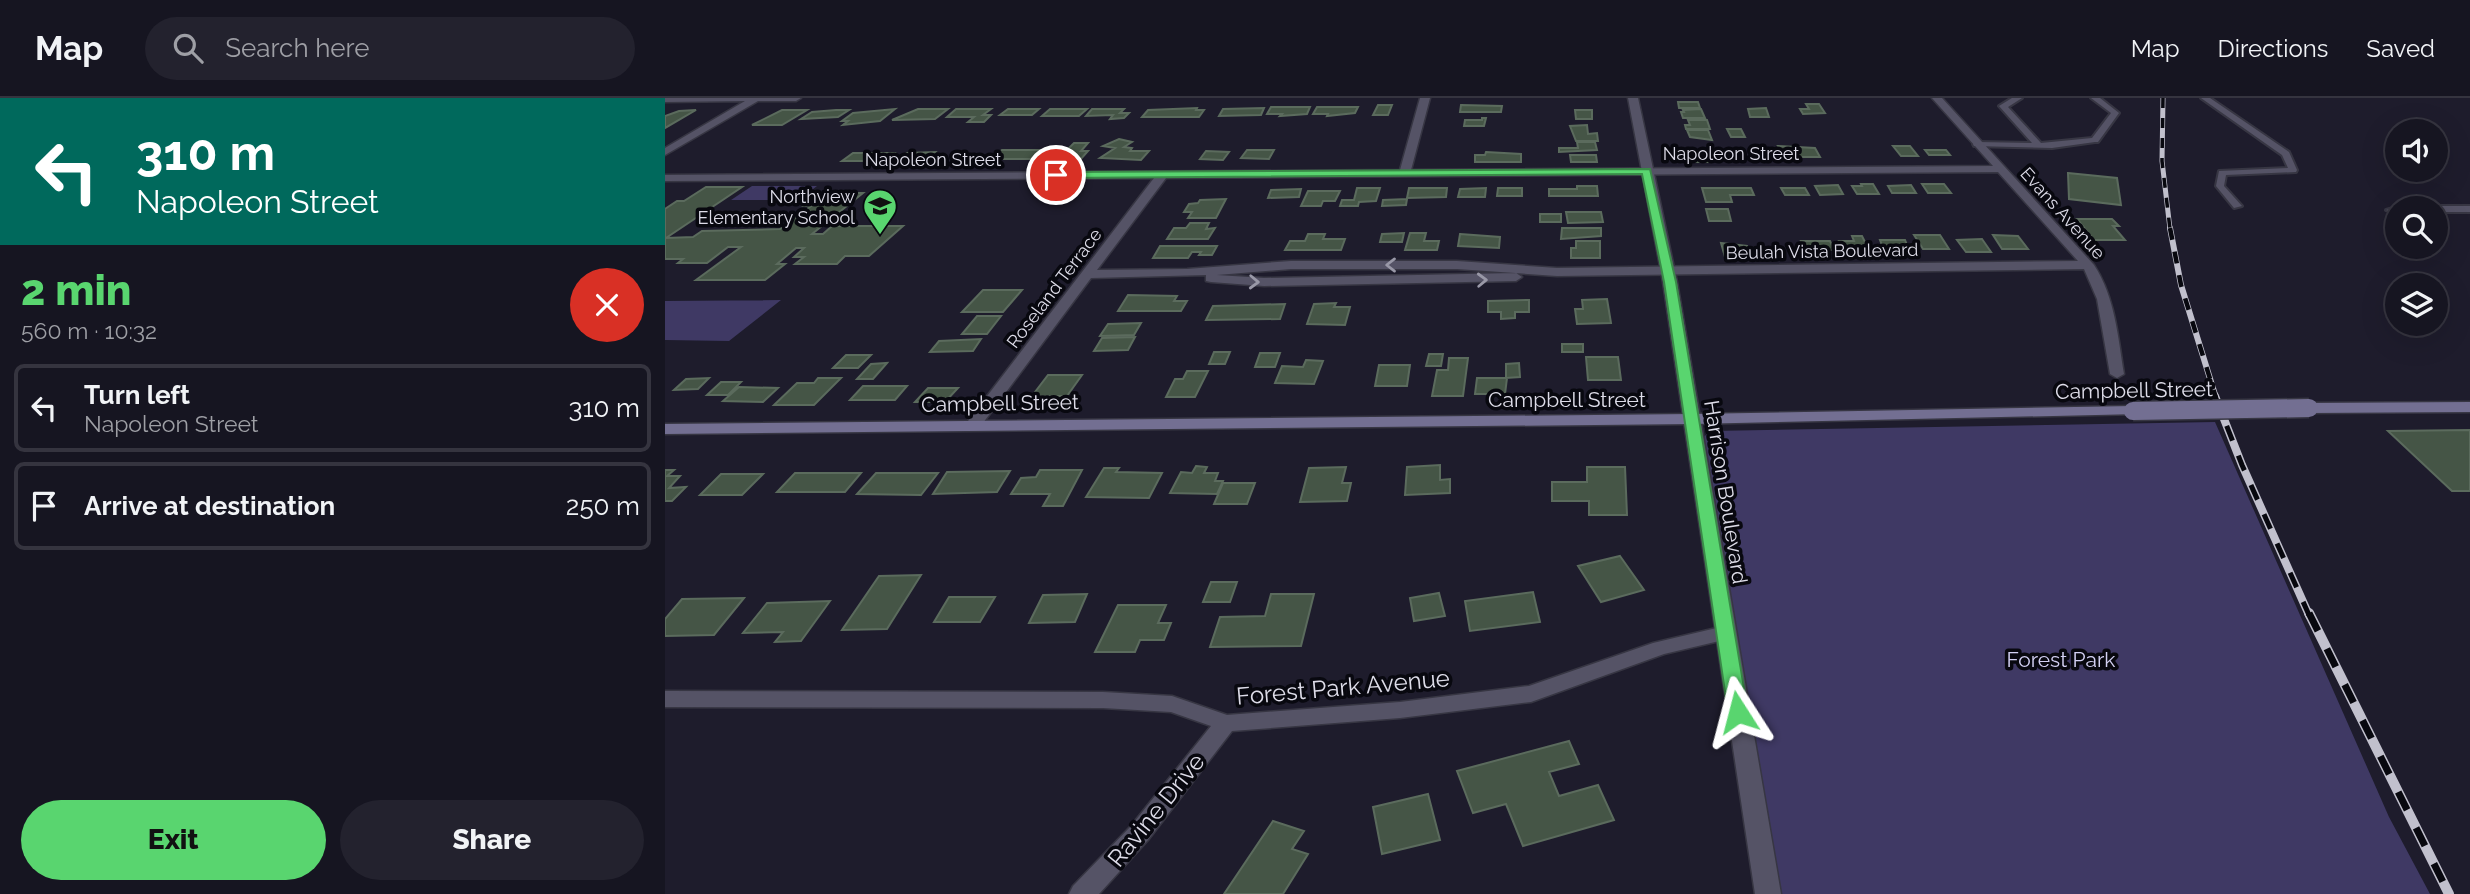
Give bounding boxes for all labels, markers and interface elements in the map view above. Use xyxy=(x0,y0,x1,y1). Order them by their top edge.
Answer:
search box xyxy=(145,17,635,80)
text: Map xyxy=(35,29,103,68)
icon: search xyxy=(169,29,207,67)
text: Search here xyxy=(225,33,370,63)
text: Map xyxy=(2131,34,2180,63)
text: Directions xyxy=(2218,34,2328,63)
text: Saved xyxy=(2366,34,2435,63)
map controls xyxy=(2385,119,2448,336)
button: sound xyxy=(2385,119,2448,182)
text: 310 m xyxy=(136,124,275,181)
icon: left xyxy=(21,126,112,217)
street label: Napoleon Street xyxy=(1663,143,1799,164)
pin xyxy=(1026,145,1086,205)
street label: Napoleon Street xyxy=(865,149,1001,170)
icon: arrive xyxy=(1037,156,1075,194)
street label: Evans Avenue xyxy=(2016,163,2110,264)
text: Napoleon Street xyxy=(136,183,379,220)
place label: Northview Elementary School xyxy=(697,186,855,228)
school or university icon: Northview Elementary School xyxy=(861,187,899,236)
button: search xyxy=(2385,196,2448,259)
street label: Roseland Terrace xyxy=(1002,224,1106,352)
street label: Beulah Vista Boulevard xyxy=(1725,239,1919,263)
one-way arrow xyxy=(1386,257,1397,272)
text: 2 min xyxy=(21,266,131,315)
button: close xyxy=(570,268,644,342)
one-way arrow xyxy=(1477,272,1488,287)
button: layers xyxy=(2385,273,2448,336)
one-way arrow xyxy=(1249,274,1260,289)
text: 560 m · 10:32 xyxy=(21,317,157,344)
street label: Campbell Street xyxy=(2055,376,2213,404)
text: Turn left xyxy=(84,380,190,410)
street label: Campbell Street xyxy=(1488,387,1646,412)
icon: left xyxy=(25,389,63,427)
street label: Campbell Street xyxy=(921,389,1079,417)
text: 310 m xyxy=(569,393,640,423)
street label: Harrison Boulevard xyxy=(1699,398,1753,586)
text: Napoleon Street xyxy=(84,410,259,437)
icon: arrive xyxy=(25,487,63,525)
text: Arrive at destination xyxy=(84,491,335,521)
text: 250 m xyxy=(566,491,640,521)
park label: Forest Park xyxy=(2007,647,2115,672)
street label: Forest Park Avenue xyxy=(1235,663,1451,711)
position arrow xyxy=(1701,675,1775,749)
street label: Ravine Drive xyxy=(1101,747,1211,873)
button: Exit xyxy=(21,800,326,880)
button: Share xyxy=(340,800,644,880)

